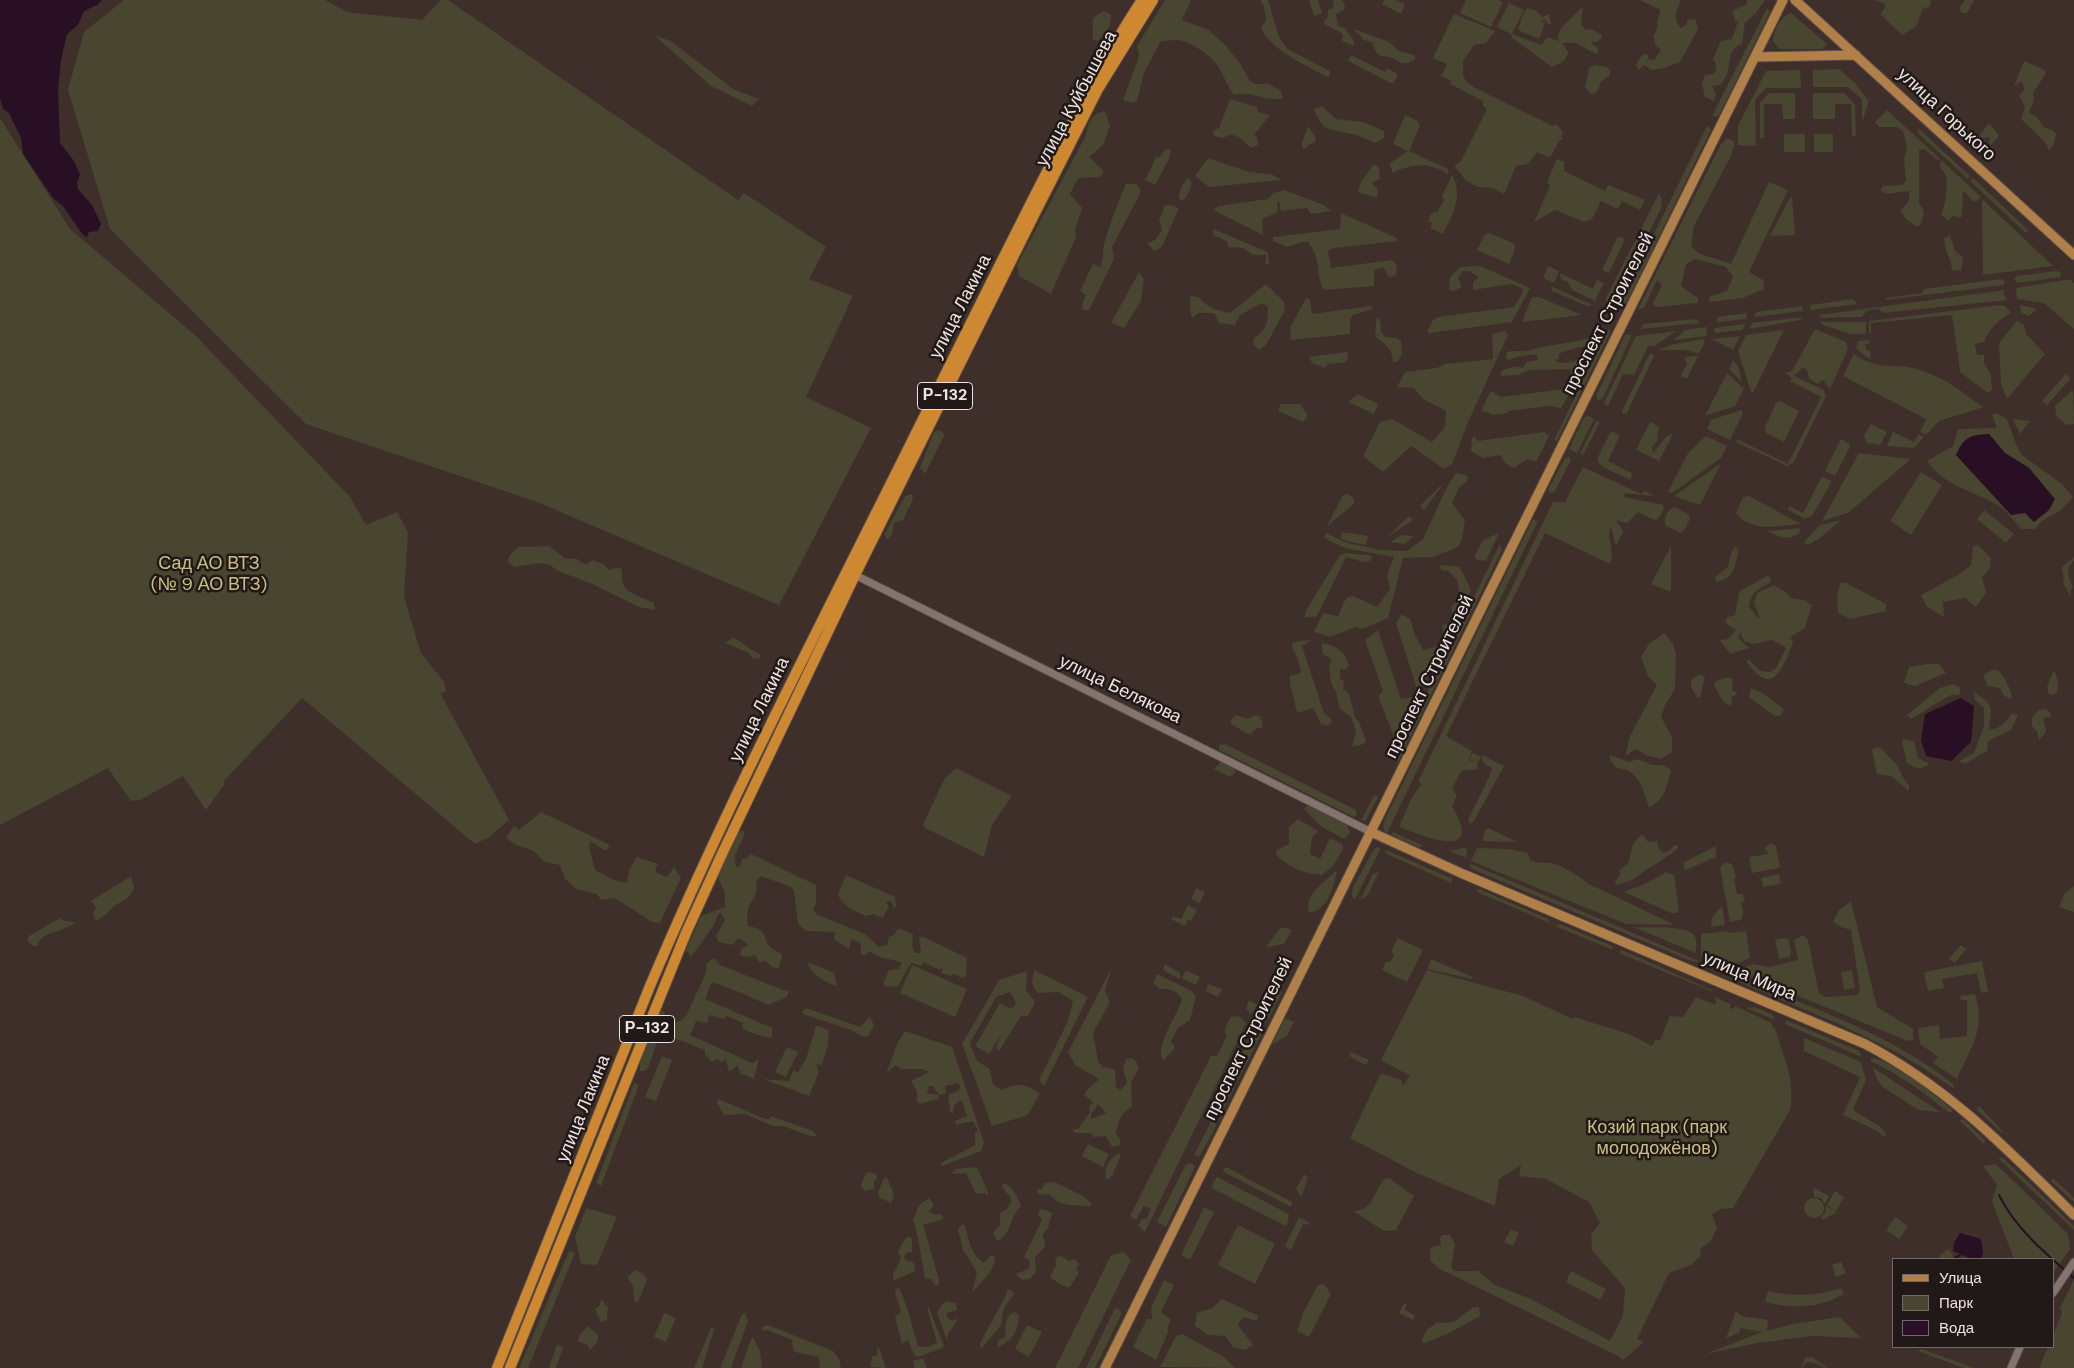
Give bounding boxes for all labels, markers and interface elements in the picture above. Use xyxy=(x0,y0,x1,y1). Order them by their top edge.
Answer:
street label: улица Куйбышева xyxy=(1032,27,1122,171)
street label: улица Горького xyxy=(1892,64,2000,166)
street label: проспект Строителей xyxy=(1559,229,1659,399)
street label: улица Лакина xyxy=(926,251,996,363)
road number: Р-132 xyxy=(918,382,972,410)
park label: Сад АО ВТЗ (№ 9 АО ВТЗ) xyxy=(151,553,267,596)
street label: проспект Строителей xyxy=(1381,592,1479,762)
street label: улица Белякова xyxy=(1055,651,1185,729)
street label: улица Лакина xyxy=(725,654,795,766)
street label: улица Мира xyxy=(1699,948,1799,1006)
street label: проспект Строителей xyxy=(1200,954,1298,1124)
road number: Р-132 xyxy=(620,1016,674,1042)
street label: улица Лакина xyxy=(553,1052,615,1166)
park label: Козий парк (парк молодожёнов) xyxy=(1587,1117,1727,1160)
legend xyxy=(1892,1258,2054,1348)
text: Улица xyxy=(1939,1268,1982,1288)
text: Парк xyxy=(1939,1293,1973,1313)
text: Вода xyxy=(1939,1318,1974,1338)

